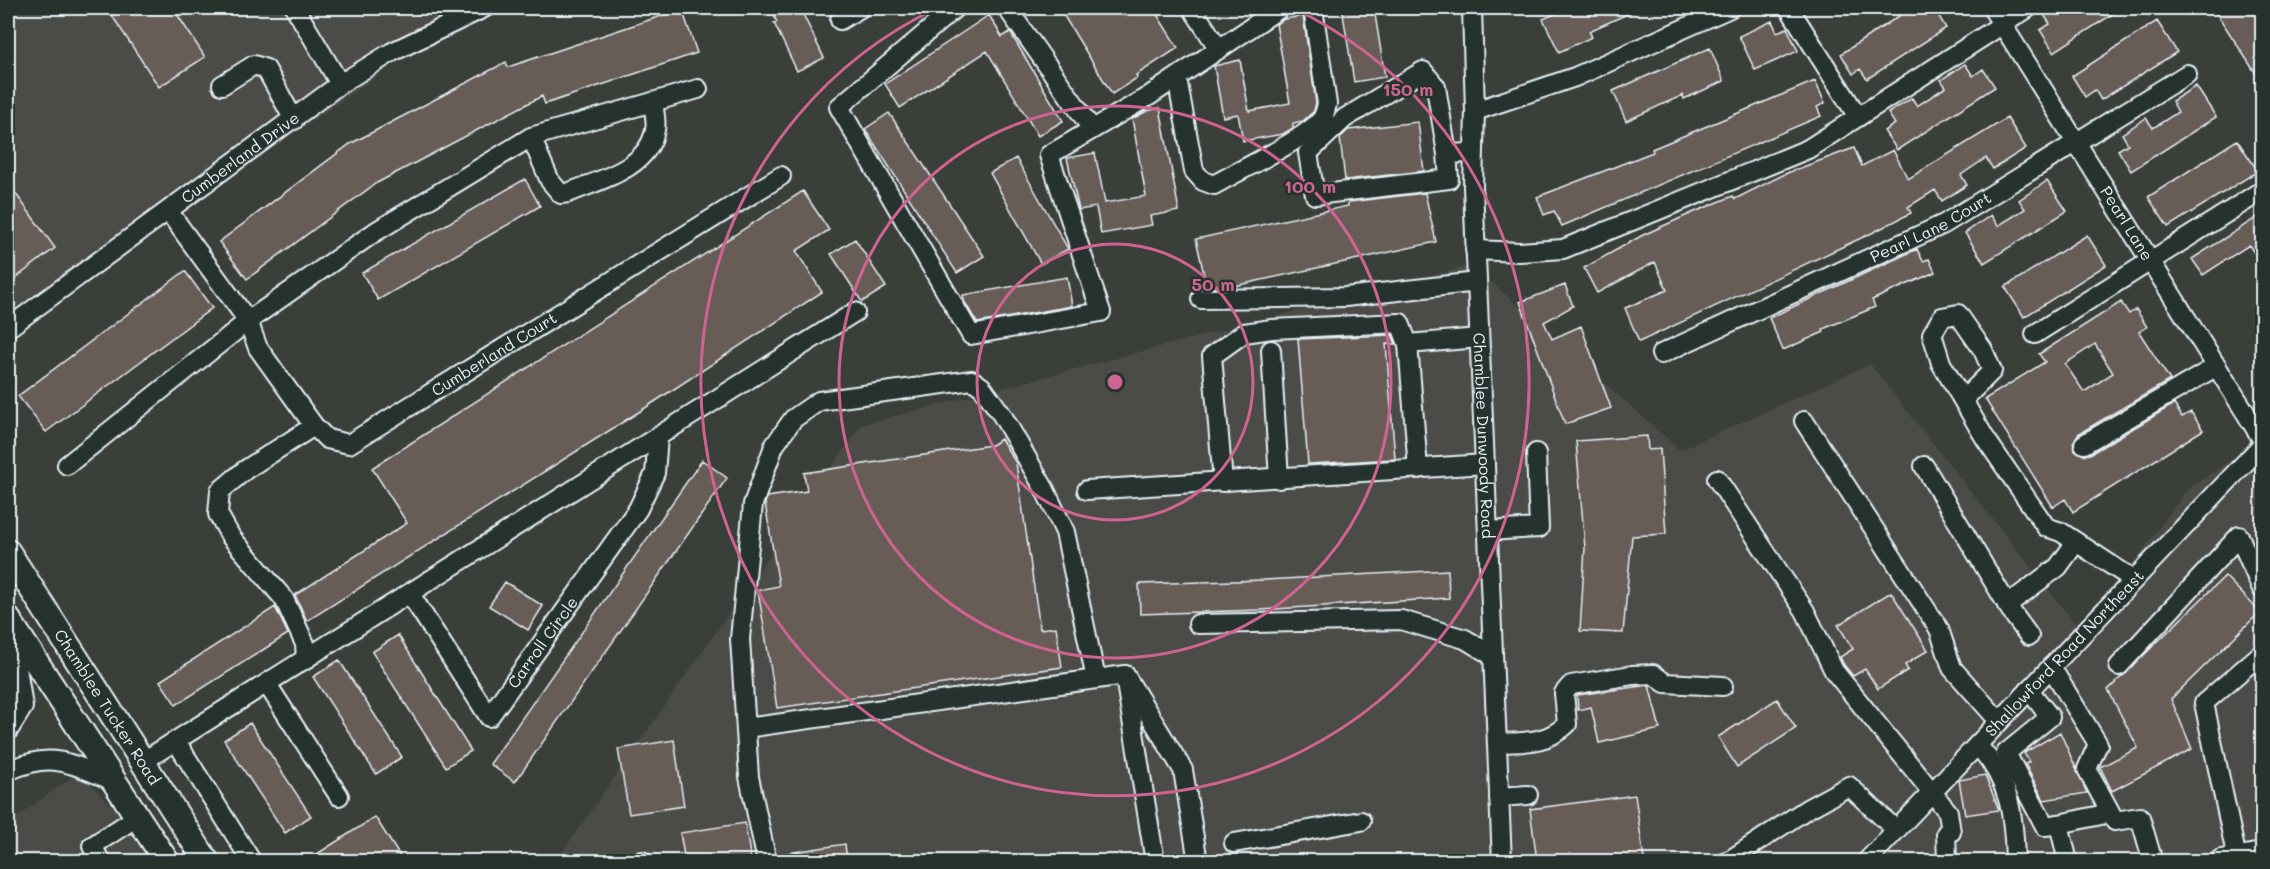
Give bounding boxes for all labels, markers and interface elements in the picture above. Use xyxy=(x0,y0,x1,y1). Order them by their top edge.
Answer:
text: 150 m xyxy=(1383,77,1433,101)
street label: Cumberland Drive xyxy=(176,107,303,207)
text: 100 m xyxy=(1284,174,1336,198)
street label: Pearl Lane xyxy=(2096,182,2158,264)
street label: Pearl Lane Court xyxy=(1866,187,1995,267)
text: 50 m xyxy=(1192,272,1234,296)
street label: Cumberland Court xyxy=(427,307,560,401)
street label: Chamblee Dunwoody Road xyxy=(1469,332,1499,539)
centre of rings xyxy=(1105,372,1125,392)
street label: Shallowford Road Northeast xyxy=(1980,565,2148,741)
street label: Carroll Circle xyxy=(502,592,582,692)
street label: Chamblee Tucker Road xyxy=(50,625,166,788)

